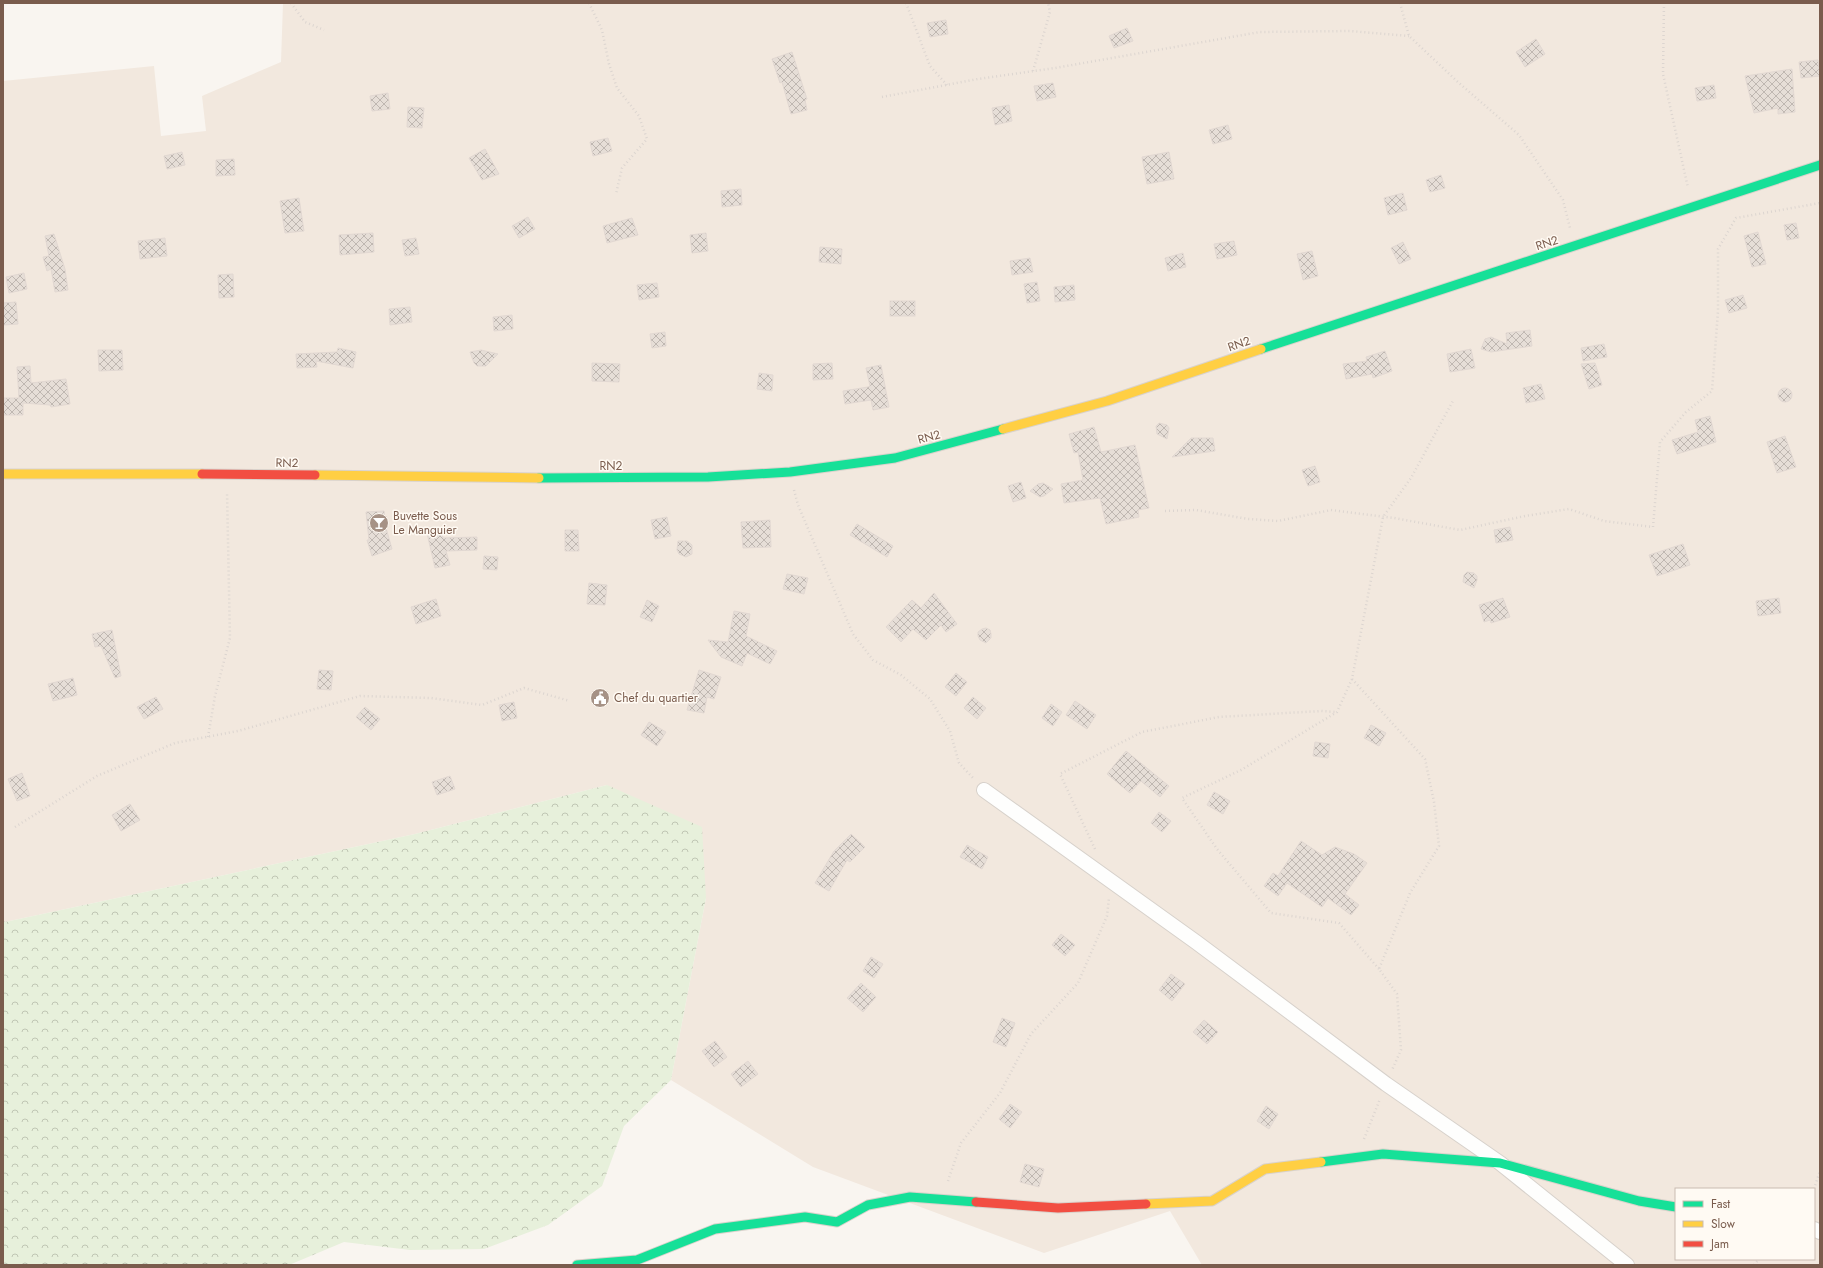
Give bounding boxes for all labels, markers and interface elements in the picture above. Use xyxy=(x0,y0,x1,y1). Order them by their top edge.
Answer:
street label: RN2 xyxy=(1533,231,1561,255)
street label: RN2 xyxy=(1225,332,1253,356)
street label: RN2 xyxy=(916,425,943,449)
street label: RN2 xyxy=(275,454,299,472)
street label: RN2 xyxy=(600,457,623,475)
place label: Buvette Sous Le Manguier xyxy=(393,507,457,539)
bar icon: Buvette Sous Le Manguier xyxy=(368,512,390,534)
public building icon: Chef du quartier xyxy=(589,687,611,709)
place label: Chef du quartier xyxy=(614,689,699,707)
legend xyxy=(1675,1188,1815,1260)
text: Fast xyxy=(1711,1195,1730,1213)
text: Slow xyxy=(1711,1215,1736,1233)
text: Jam xyxy=(1709,1235,1729,1253)

